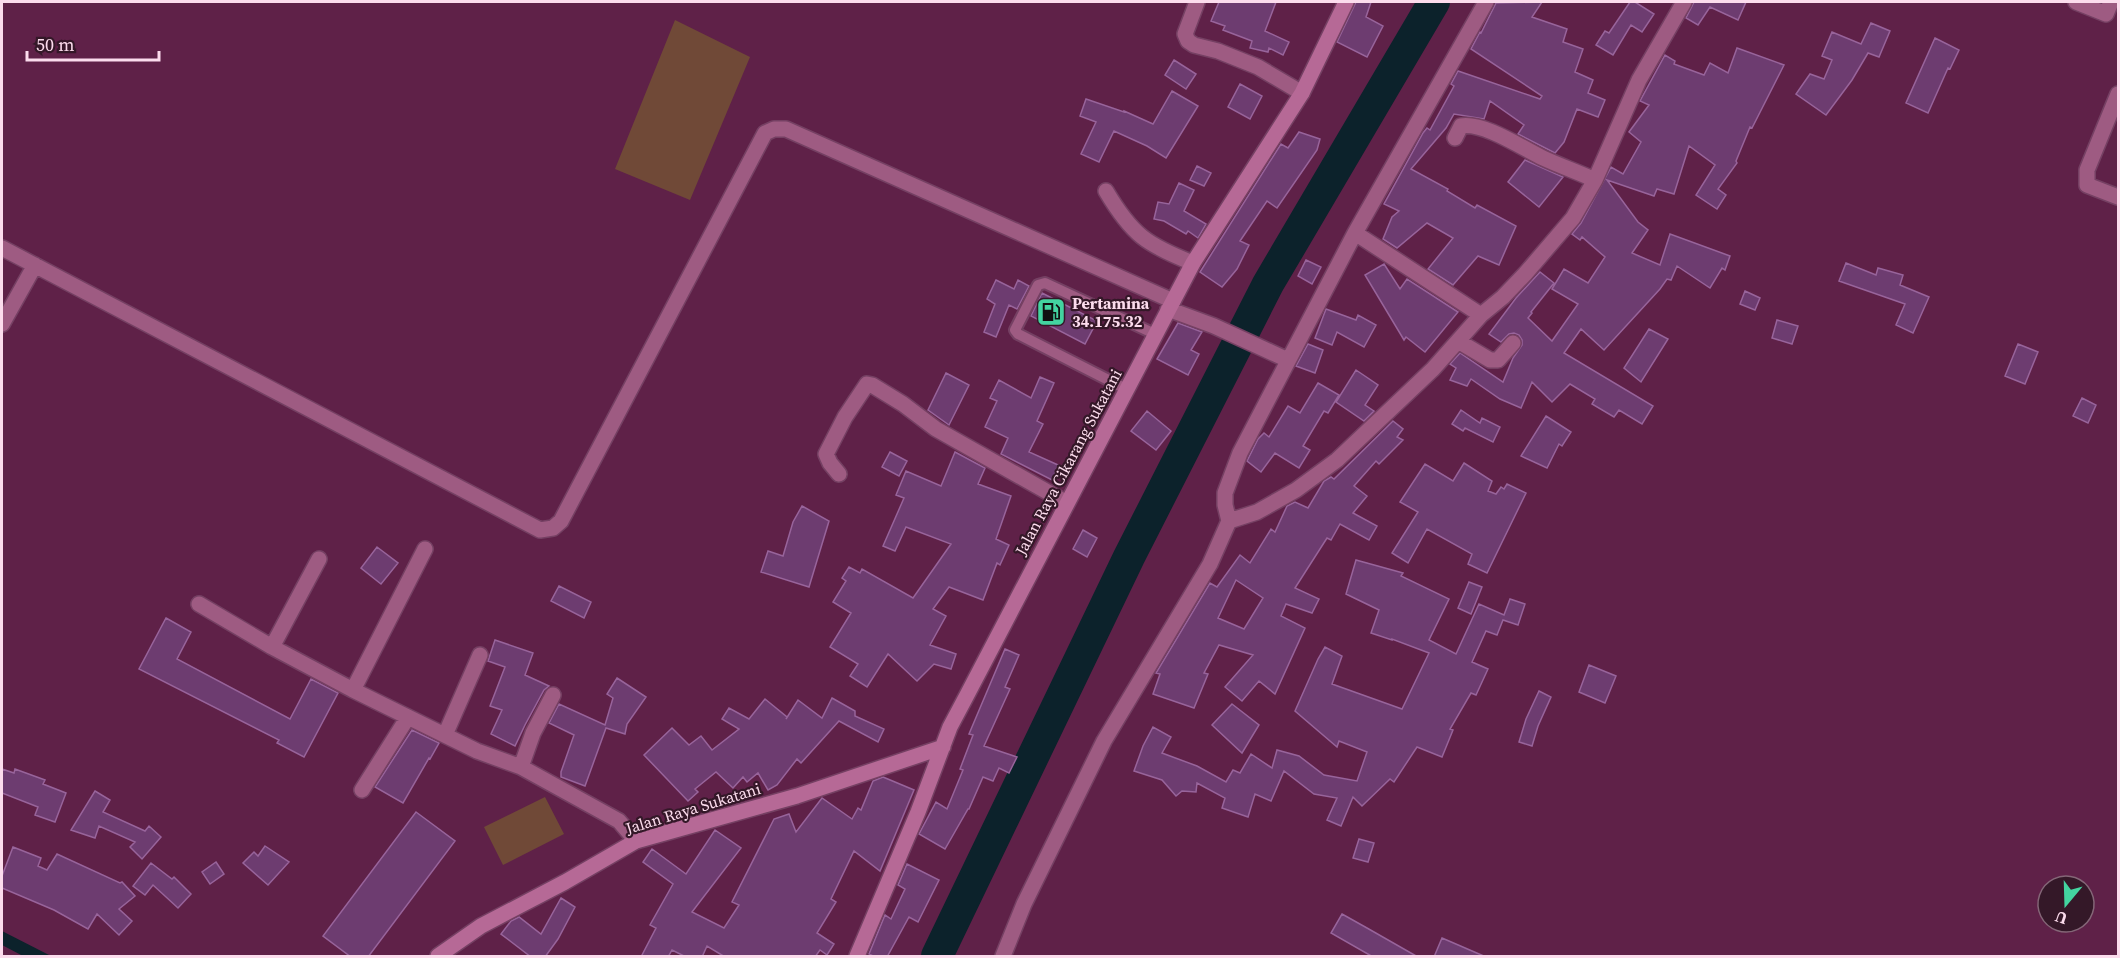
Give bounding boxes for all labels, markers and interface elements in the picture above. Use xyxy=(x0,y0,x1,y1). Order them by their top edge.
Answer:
scale bar xyxy=(27,24,159,62)
text: 50 m xyxy=(36,32,74,57)
place label: Pertamina 34.175.32 xyxy=(1072,292,1150,332)
fuel station icon: Pertamina 34.175.32 xyxy=(1035,296,1067,328)
street label: Jalan Raya Cikarang Sukatani xyxy=(1009,365,1127,560)
street label: Jalan Raya Sukatani xyxy=(622,777,763,839)
north arrow xyxy=(2036,874,2096,934)
text: U xyxy=(2052,906,2070,930)

